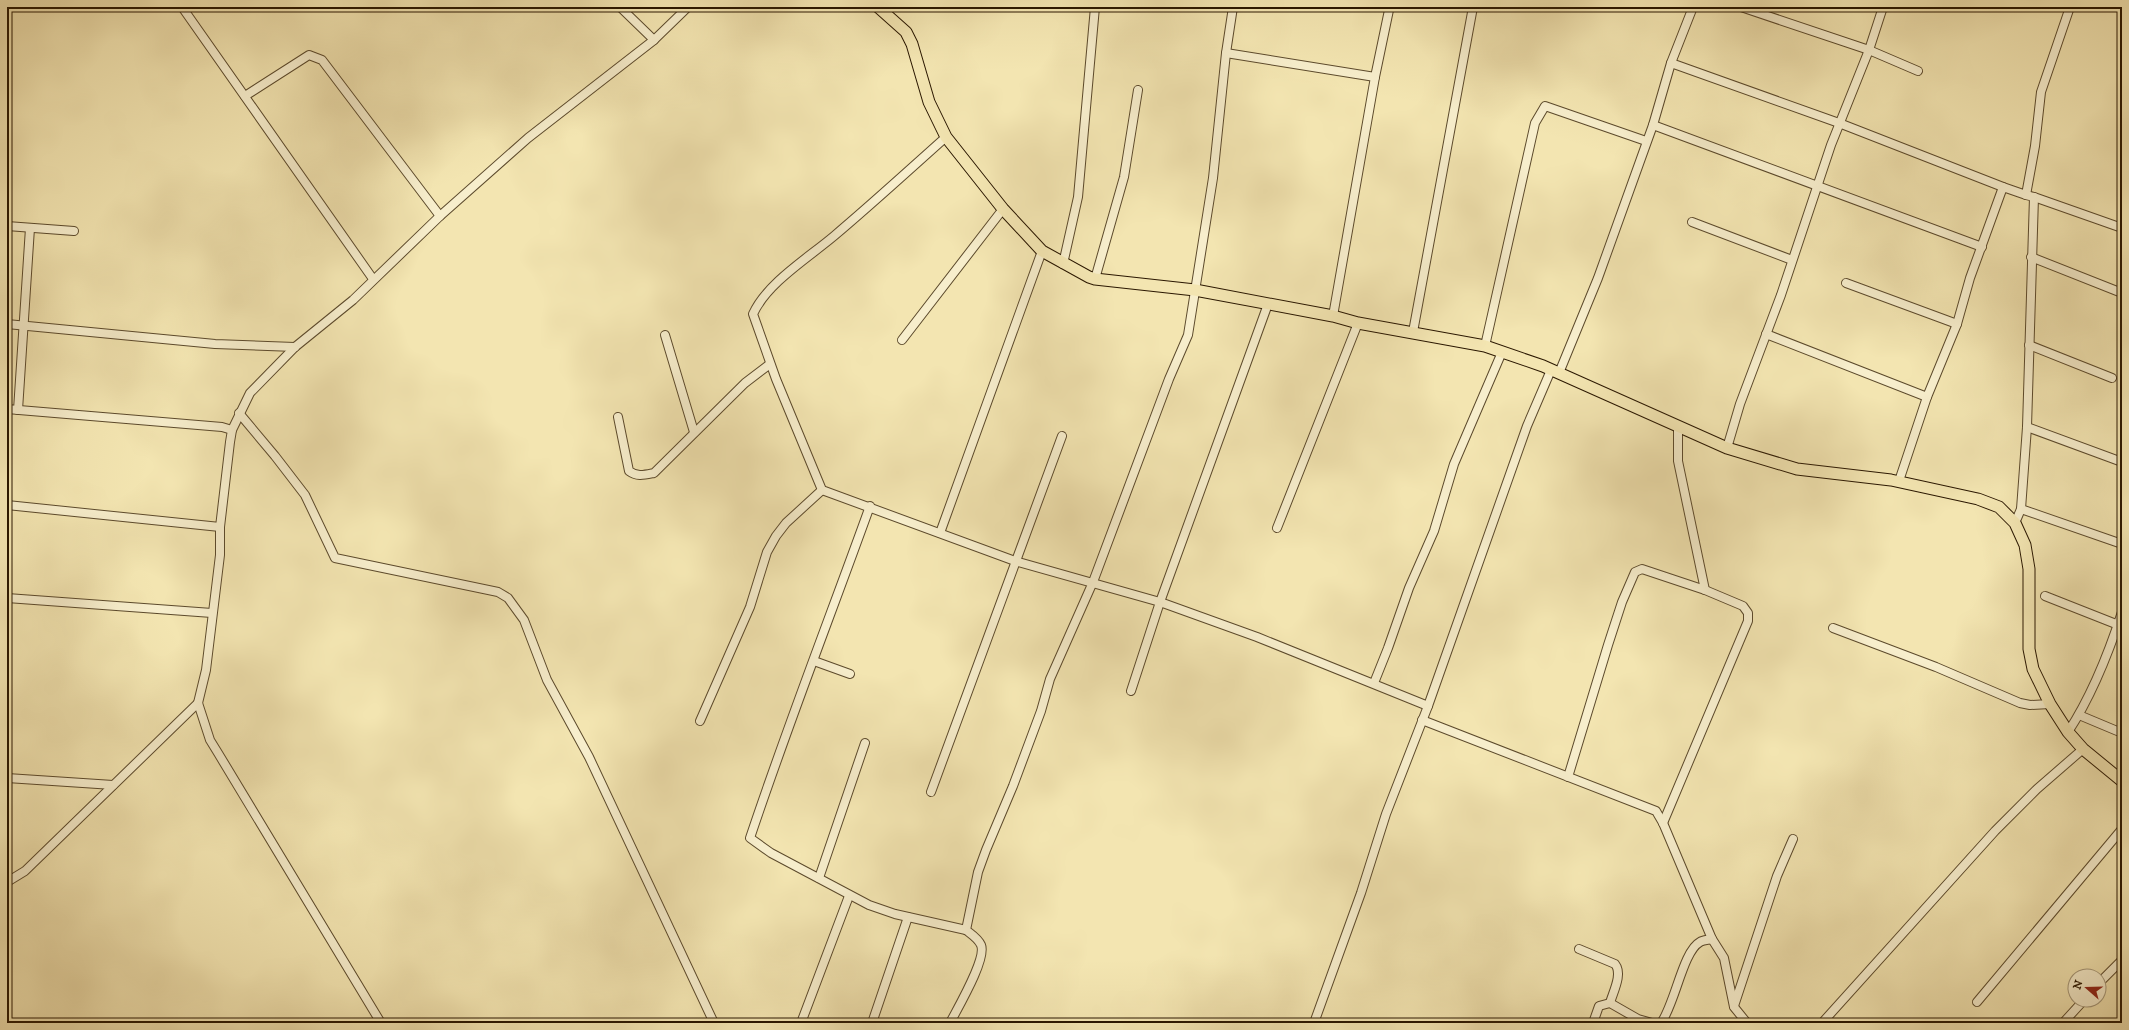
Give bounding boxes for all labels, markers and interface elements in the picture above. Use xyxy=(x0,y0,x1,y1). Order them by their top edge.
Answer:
north arrow xyxy=(2067,968,2107,1008)
text: N xyxy=(2070,978,2087,992)

